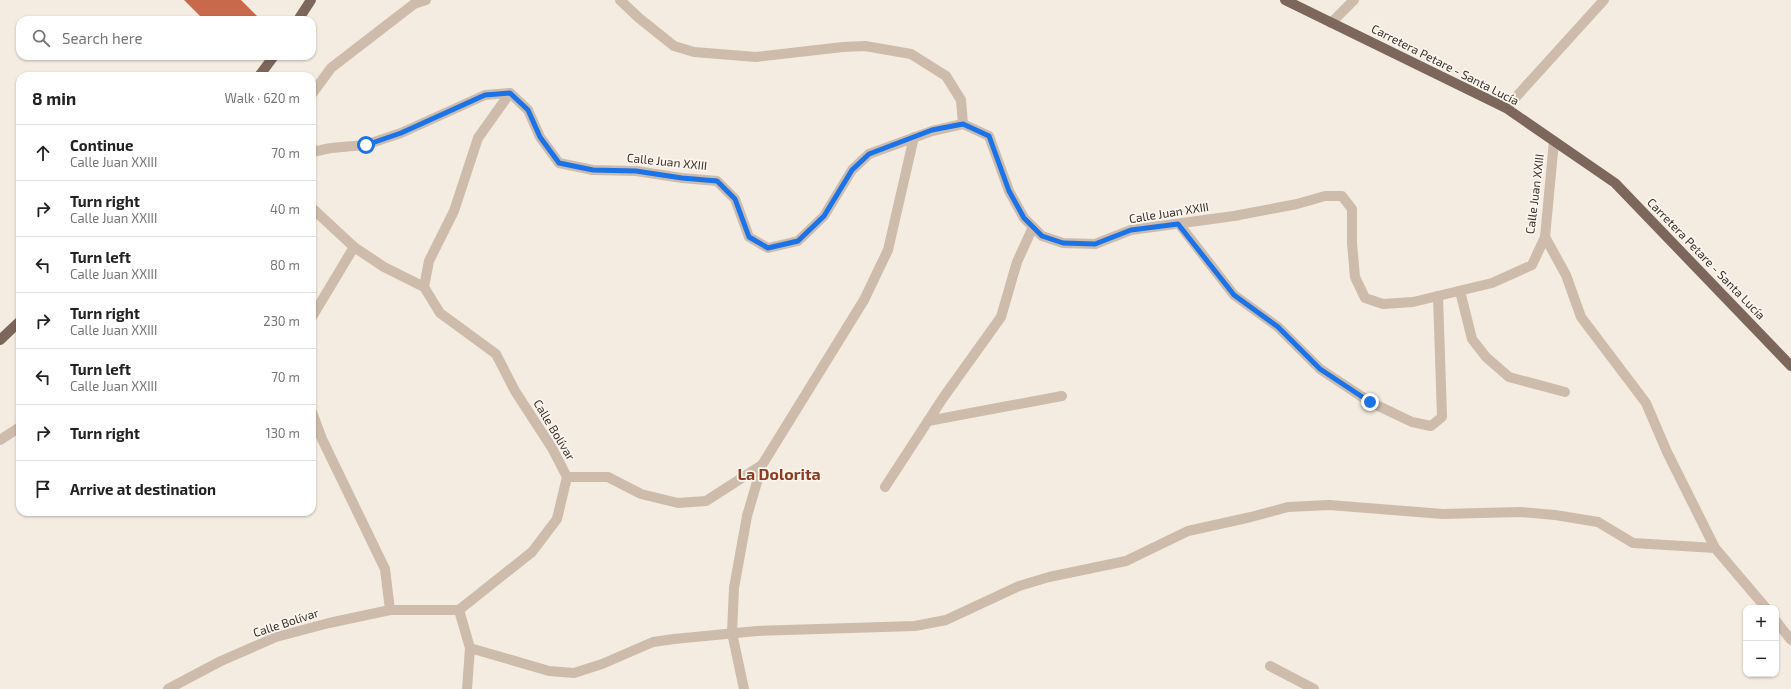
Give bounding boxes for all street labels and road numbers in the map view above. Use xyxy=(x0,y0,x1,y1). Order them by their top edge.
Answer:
street label: Carretera Petare - Santa Lucía xyxy=(1369,21,1521,107)
street label: Calle Juan XXIII xyxy=(626,150,708,172)
street label: Calle Juan XXIII xyxy=(1522,153,1546,235)
street label: Carretera Petare - Santa Lucía xyxy=(1645,195,1769,322)
street label: Calle Juan XXIII xyxy=(1128,199,1210,225)
street label: Calle Bolívar xyxy=(531,397,579,462)
street label: Calle Bolívar xyxy=(251,605,320,639)

